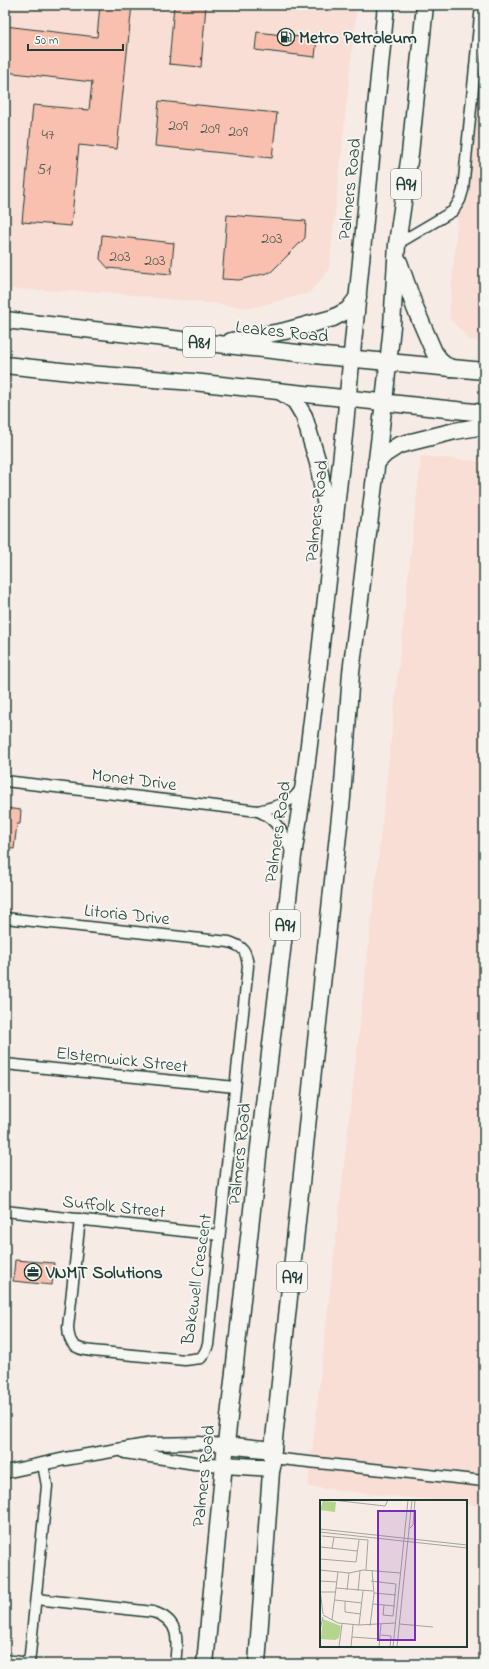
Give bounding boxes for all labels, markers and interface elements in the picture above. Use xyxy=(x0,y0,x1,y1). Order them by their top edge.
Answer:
scale bar xyxy=(28,26,123,52)
place label: Metro Petroleum xyxy=(299,26,417,52)
fuel station icon: Metro Petroleum xyxy=(276,27,296,47)
text: 50 m xyxy=(34,32,58,50)
house number: 209 xyxy=(168,114,188,138)
house number: 209 xyxy=(200,117,220,141)
house number: 209 xyxy=(228,120,248,144)
house number: 47 xyxy=(41,123,55,147)
street label: Palmers Road xyxy=(333,137,369,242)
house number: 51 xyxy=(37,158,51,182)
road number: A91 xyxy=(391,169,421,199)
house number: 203 xyxy=(261,227,283,251)
house number: 203 xyxy=(109,245,131,269)
house number: 203 xyxy=(144,249,166,273)
street label: Leakes Road xyxy=(234,315,330,351)
road number: A81 xyxy=(183,327,215,357)
street label: Palmers Road xyxy=(300,459,336,564)
street label: Monet Drive xyxy=(90,763,179,799)
street label: Palmers Road xyxy=(259,780,299,885)
street label: Litoria Drive xyxy=(83,899,172,934)
road number: A91 xyxy=(270,910,300,940)
street label: Elsternwick Street xyxy=(55,1041,189,1081)
street label: Palmers Road xyxy=(223,1102,259,1207)
street label: Suffolk Street xyxy=(61,1190,166,1226)
street label: Bakewell Crescent xyxy=(176,1212,220,1347)
place label: VNMT Solutions xyxy=(45,1261,163,1287)
office icon: VNMT Solutions xyxy=(23,1262,43,1282)
road number: A91 xyxy=(277,1262,307,1292)
street label: Palmers Road xyxy=(187,1424,223,1529)
inset map xyxy=(320,1500,467,1647)

